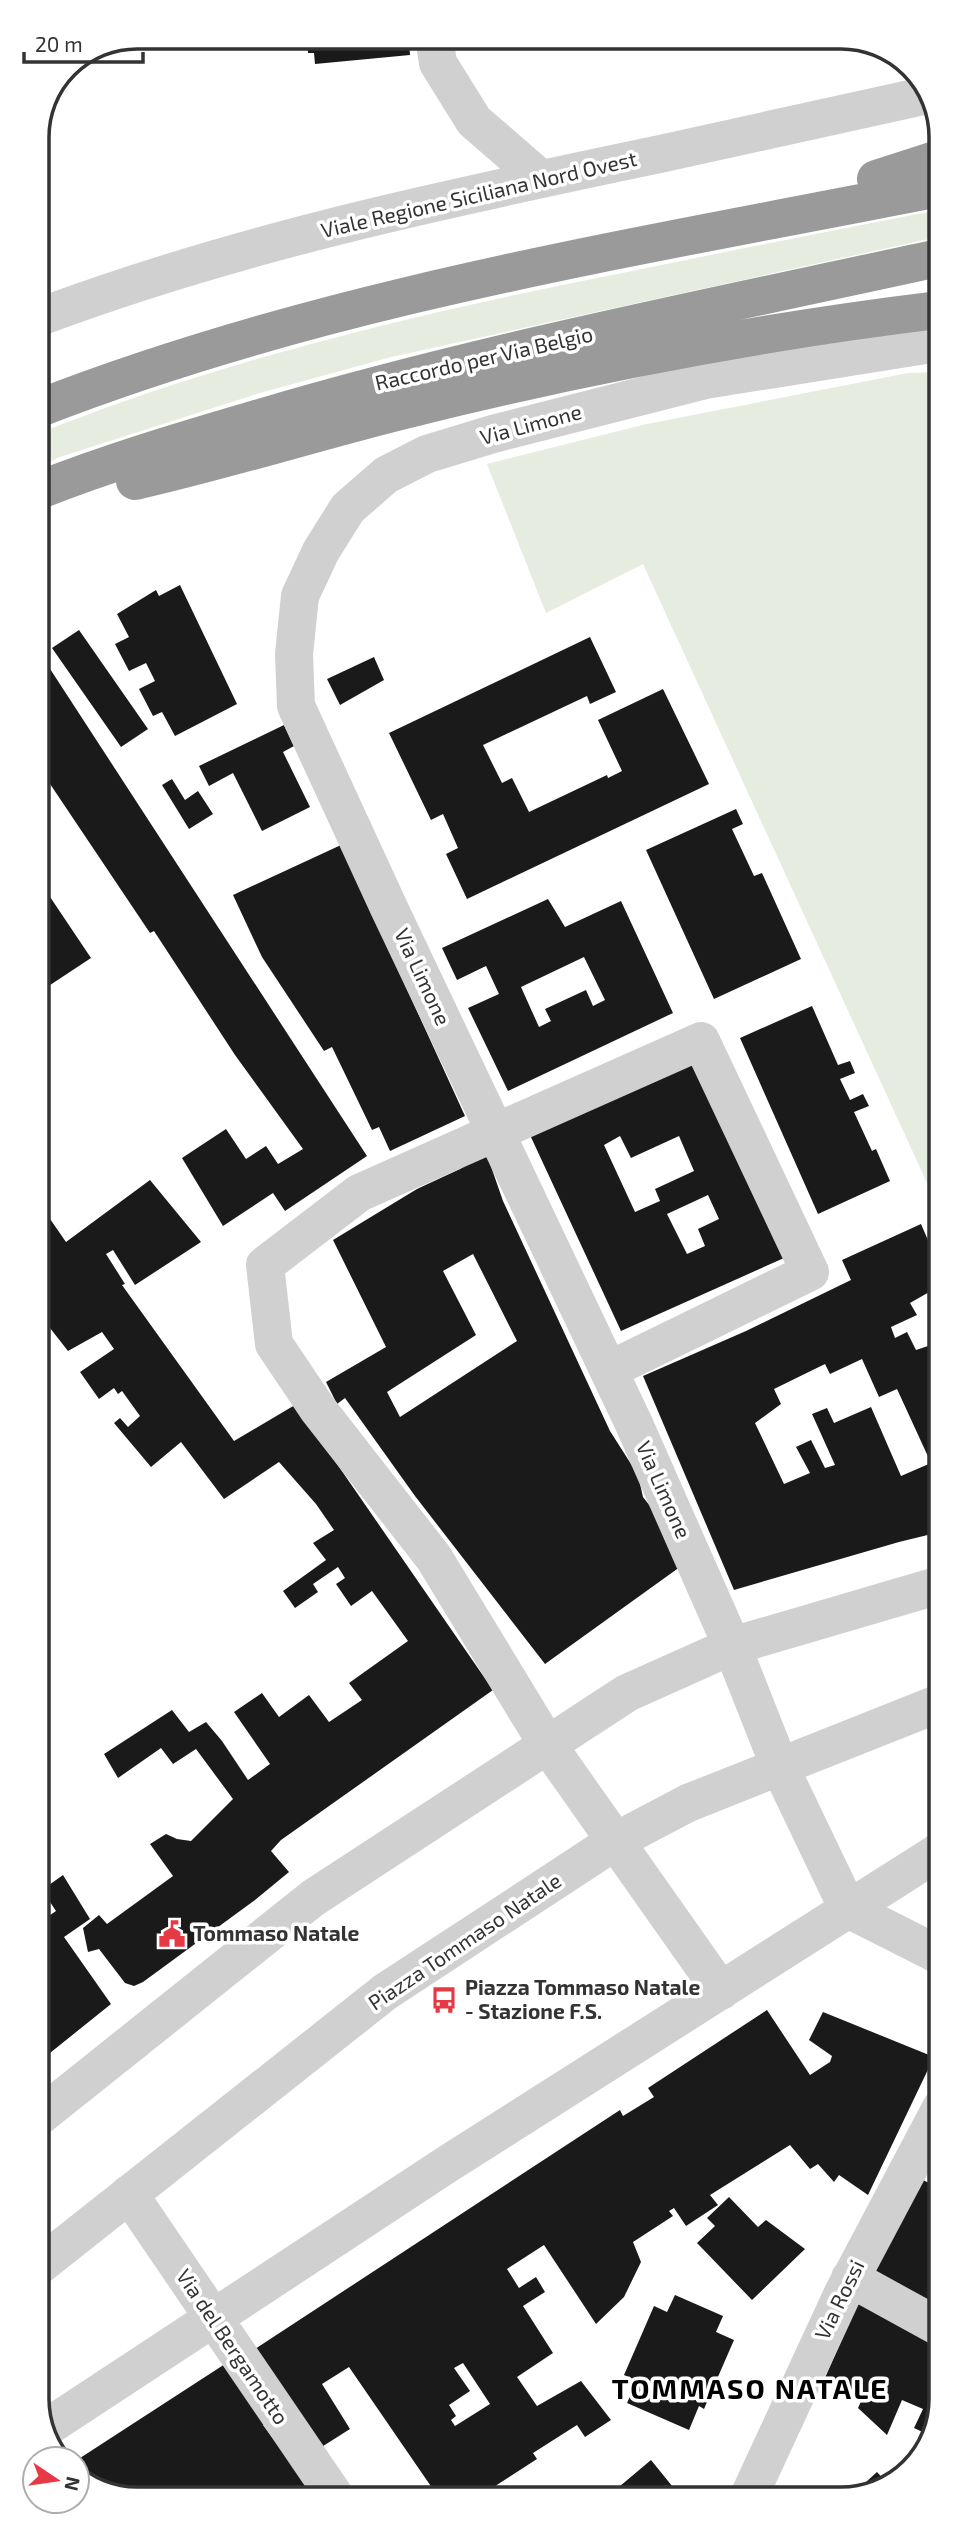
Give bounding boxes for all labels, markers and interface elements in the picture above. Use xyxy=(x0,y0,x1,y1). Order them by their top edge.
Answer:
scale bar xyxy=(24,21,144,65)
text: 20 m xyxy=(35,31,83,56)
street label: Viale Regione Siciliana Nord Ovest xyxy=(318,145,639,242)
street label: Raccordo per Via Belgio xyxy=(372,320,595,395)
street label: Via Limone xyxy=(477,398,584,449)
street label: Via Limone xyxy=(390,924,457,1029)
street label: Via Limone xyxy=(632,1437,697,1542)
street label: Piazza Tommaso Natale xyxy=(363,1867,565,2015)
public building icon: Tommaso Natale xyxy=(157,1919,187,1949)
place label: Tommaso Natale xyxy=(193,1920,360,1945)
place label: Piazza Tommaso Natale - Stazione F.S. xyxy=(465,1974,700,2023)
bus stop icon: Piazza Tommaso Natale - Stazione F.S. xyxy=(429,1985,459,2015)
street label: Via Rossi xyxy=(809,2255,869,2343)
street label: Via del Bergamotto xyxy=(172,2264,294,2429)
district label: TOMMASO NATALE xyxy=(612,2371,888,2405)
north arrow xyxy=(21,2445,91,2515)
text: N xyxy=(60,2475,86,2493)

